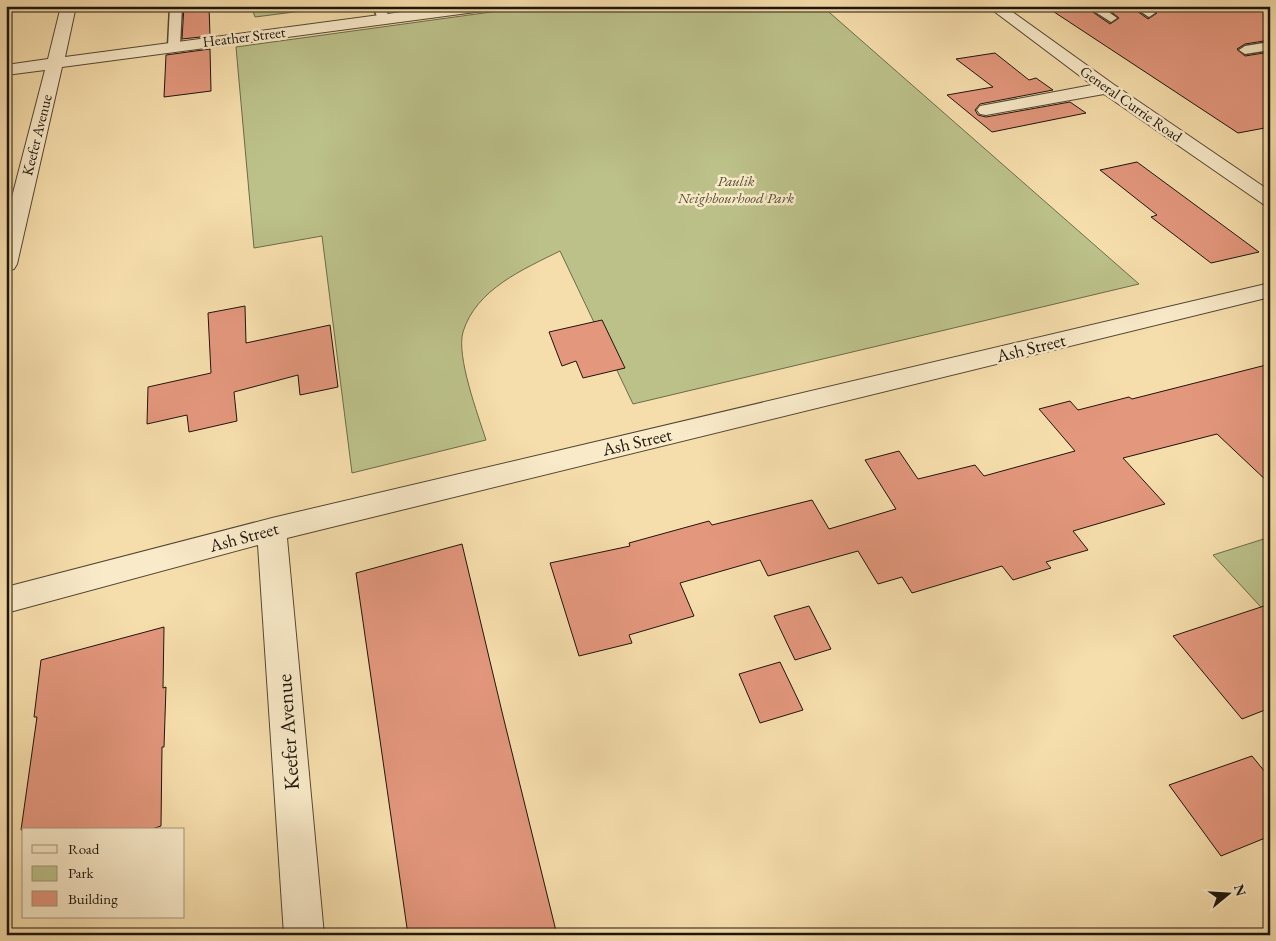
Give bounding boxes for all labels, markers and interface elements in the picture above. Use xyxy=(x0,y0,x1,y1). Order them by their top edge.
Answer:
street label: Heather Street xyxy=(201,22,287,51)
street label: General Currie Road xyxy=(1076,61,1186,146)
street label: Keefer Avenue xyxy=(17,92,56,177)
park label: Paulik Neighbourhood Park xyxy=(677,171,794,207)
street label: Ash Street xyxy=(993,328,1068,367)
street label: Ash Street xyxy=(599,422,674,461)
street label: Ash Street xyxy=(206,516,281,557)
street label: Keefer Avenue xyxy=(270,673,305,791)
legend xyxy=(22,828,185,918)
text: Road xyxy=(68,839,100,858)
text: Park xyxy=(68,863,95,882)
north arrow xyxy=(1204,868,1254,918)
text: N xyxy=(1230,882,1251,899)
text: Building xyxy=(68,889,118,908)

